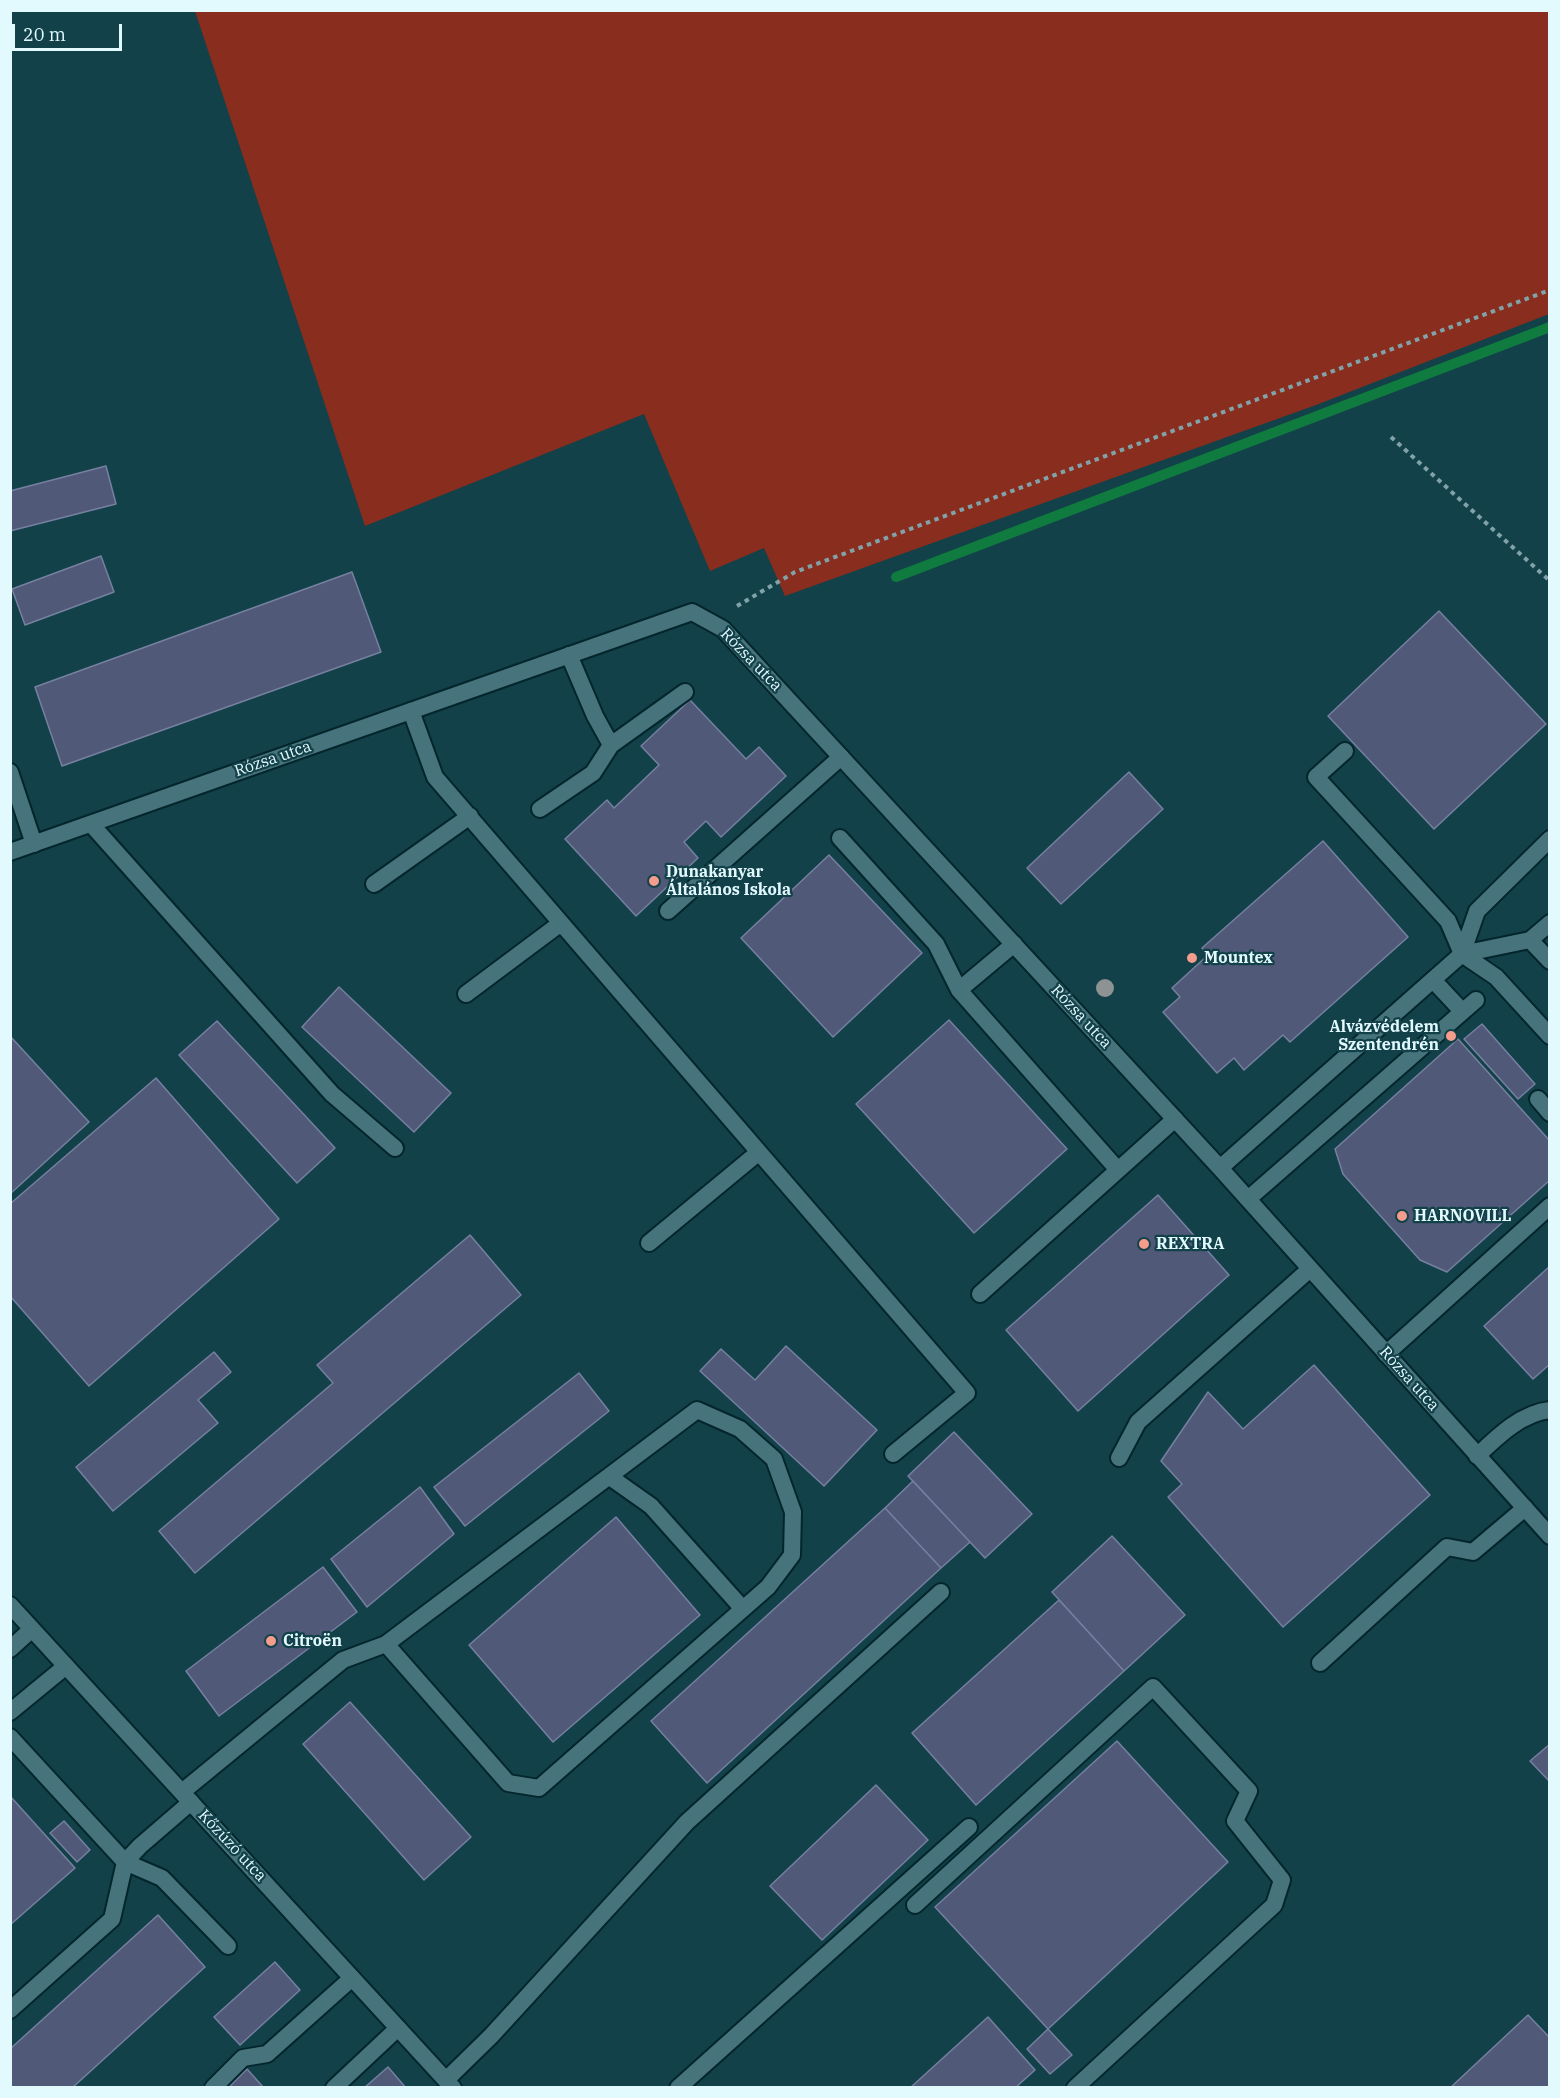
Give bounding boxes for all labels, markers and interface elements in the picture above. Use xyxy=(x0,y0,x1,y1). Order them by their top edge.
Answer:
scale bar xyxy=(15,12,124,50)
text: 20 m xyxy=(23,23,66,46)
street label: Rózsa utca xyxy=(716,625,786,695)
street label: Rózsa utca xyxy=(232,737,314,781)
place label: Dunakanyar Általános Iskola xyxy=(666,862,791,900)
marker: Dunakanyar Általános Iskola xyxy=(647,874,661,888)
place label: Mountex xyxy=(1204,948,1273,968)
marker: Mountex xyxy=(1185,951,1199,965)
street label: Rózsa utca xyxy=(1047,981,1115,1053)
place label: Alvázvédelem Szentendrén xyxy=(1330,1017,1439,1055)
marker: Alvázvédelem Szentendrén xyxy=(1444,1029,1458,1043)
place label: HARNOVILL xyxy=(1414,1206,1511,1226)
marker: HARNOVILL xyxy=(1395,1209,1409,1223)
place label: REXTRA xyxy=(1156,1234,1224,1254)
marker: REXTRA xyxy=(1137,1237,1151,1251)
street label: Rózsa utca xyxy=(1375,1343,1443,1415)
place label: Citroën xyxy=(283,1631,342,1651)
marker: Citroën xyxy=(264,1634,278,1648)
street label: Kőzúzó utca xyxy=(194,1806,270,1886)

